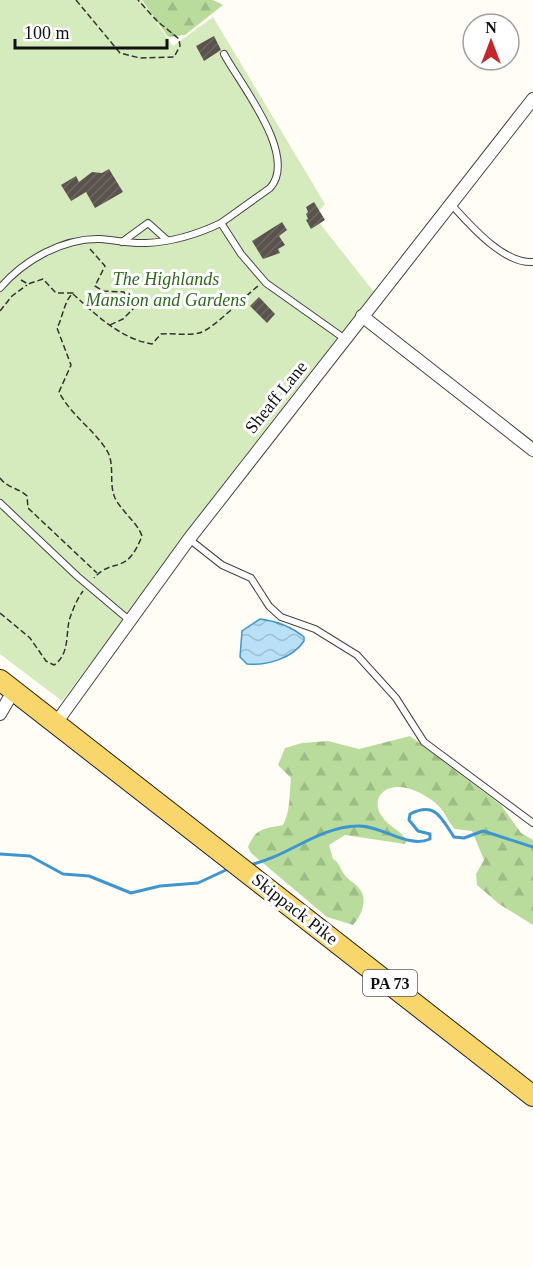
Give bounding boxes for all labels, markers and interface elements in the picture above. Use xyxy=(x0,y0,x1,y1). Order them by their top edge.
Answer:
scale bar xyxy=(15,12,166,50)
north arrow xyxy=(461,12,521,72)
text: N xyxy=(485,19,497,36)
text: 100 m xyxy=(24,23,70,43)
park label: The Highlands Mansion and Gardens xyxy=(85,269,246,310)
street label: Sheaff Lane xyxy=(241,357,311,437)
street label: Skippack Pike xyxy=(248,869,342,949)
road number: PA 73 xyxy=(363,970,417,996)

